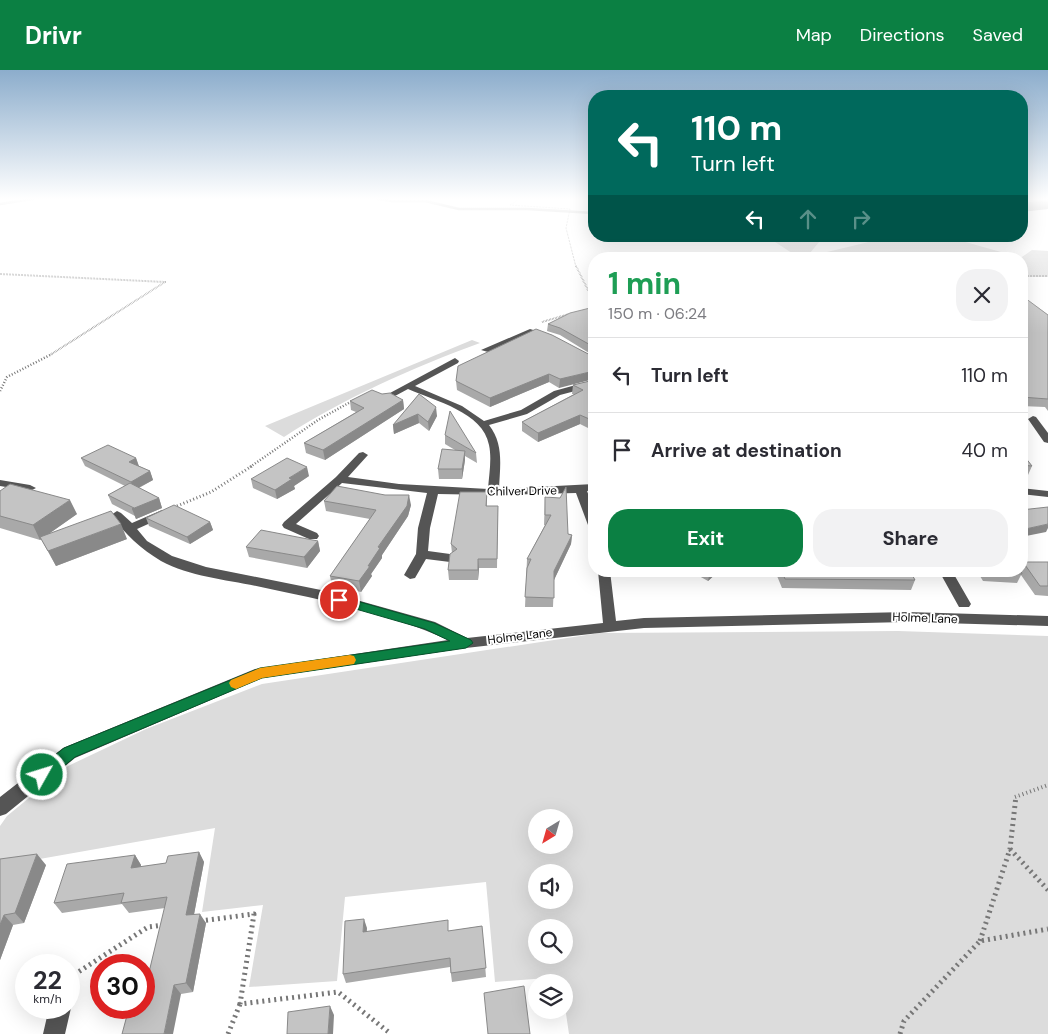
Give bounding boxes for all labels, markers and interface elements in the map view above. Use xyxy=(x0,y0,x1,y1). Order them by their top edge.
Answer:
text: Drivr xyxy=(25,20,82,51)
text: Map xyxy=(796,23,832,47)
text: Directions xyxy=(860,23,945,47)
text: Saved xyxy=(973,23,1023,47)
text: 110 m xyxy=(691,105,782,151)
icon: left xyxy=(608,110,673,175)
text: Turn left xyxy=(691,149,775,178)
icon: left xyxy=(741,205,769,233)
icon: ahead xyxy=(794,205,822,233)
icon: right xyxy=(847,205,875,233)
text: 1 min xyxy=(608,264,681,303)
button: close xyxy=(956,269,1008,321)
text: 150 m · 06:24 xyxy=(608,303,707,324)
icon: left xyxy=(608,361,636,389)
text: Turn left xyxy=(651,363,729,388)
text: 110 m xyxy=(961,363,1008,388)
icon: arrive xyxy=(608,436,636,464)
text: Arrive at destination xyxy=(651,438,842,463)
text: 40 m xyxy=(961,438,1008,463)
street label: Chilver Drive xyxy=(487,482,557,500)
button: Exit xyxy=(608,509,803,567)
button: Share xyxy=(813,509,1008,567)
pin xyxy=(318,579,360,621)
icon: arrive xyxy=(325,586,353,614)
street label: Holme Lane xyxy=(892,609,958,627)
street label: Holme Lane xyxy=(487,624,554,648)
position arrow xyxy=(15,748,67,800)
north arrow xyxy=(528,809,572,854)
map controls xyxy=(528,809,573,1019)
button: sound xyxy=(528,864,573,909)
button: search xyxy=(528,919,573,964)
speed limit sign: 30 xyxy=(90,954,155,1019)
text: 22 xyxy=(33,964,62,997)
button: layers xyxy=(528,974,573,1019)
text: km/h xyxy=(33,991,62,1007)

